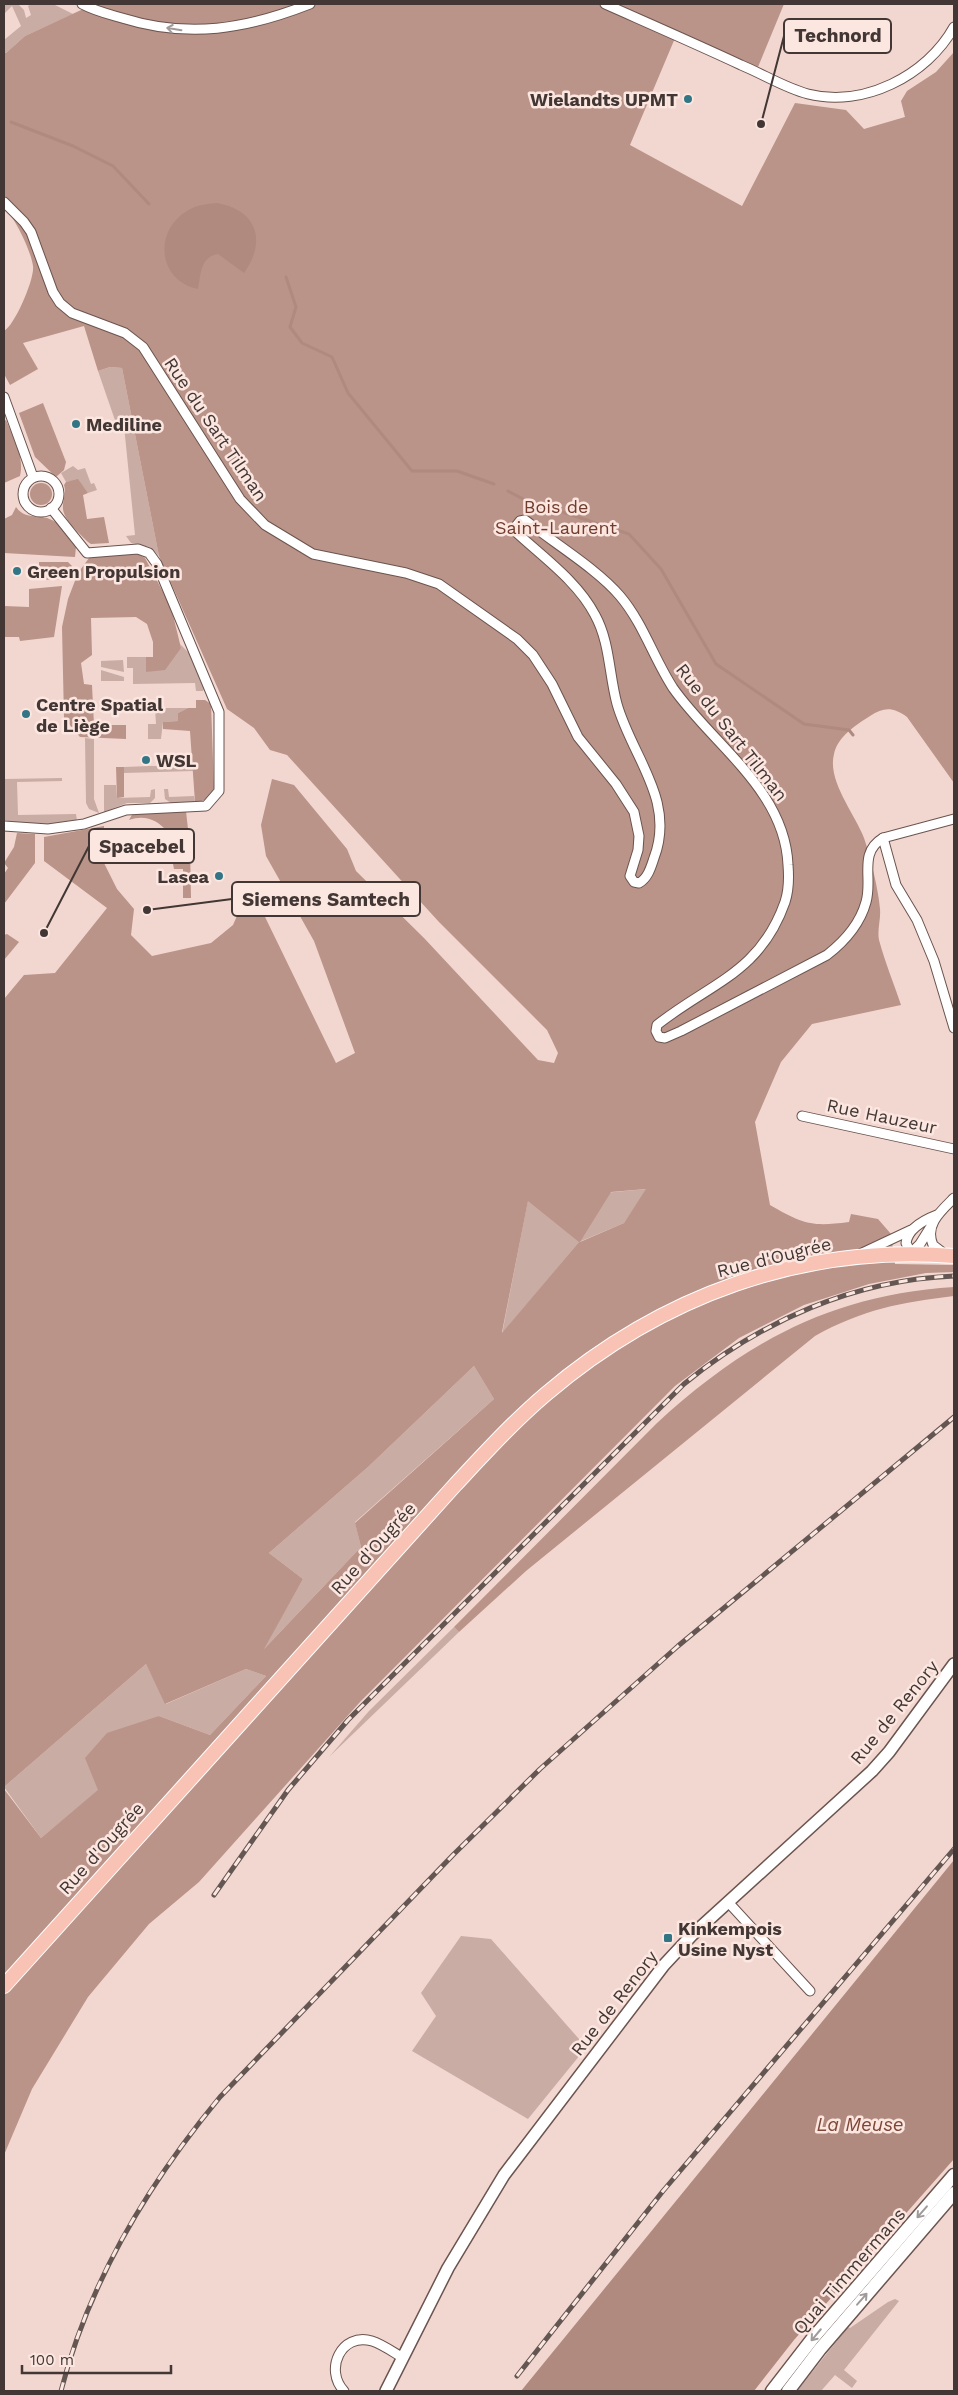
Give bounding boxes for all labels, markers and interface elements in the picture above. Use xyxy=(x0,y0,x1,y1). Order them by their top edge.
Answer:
callout: Technord xyxy=(784,19,891,53)
one-way arrow xyxy=(167,24,183,34)
text: Technord xyxy=(794,24,882,47)
place label: Wielandts UPMT xyxy=(530,89,678,110)
marker: Wielandts UPMT xyxy=(682,93,694,105)
street label: Rue du Sart Tilman xyxy=(160,353,272,505)
place label: Mediline xyxy=(86,414,162,435)
marker: Mediline xyxy=(70,418,82,430)
park label: Bois de Saint-Laurent xyxy=(495,496,617,538)
place label: Green Propulsion xyxy=(27,561,180,582)
marker: Green Propulsion xyxy=(11,565,23,577)
street label: Rue du Sart Tilman xyxy=(672,659,792,805)
place label: Centre Spatial de Liège xyxy=(36,694,163,736)
marker: Centre Spatial de Liège xyxy=(20,708,32,720)
place label: WSL xyxy=(156,750,197,771)
marker: WSL xyxy=(140,754,152,766)
callout: Spacebel xyxy=(89,829,194,863)
text: Spacebel xyxy=(99,835,186,858)
place label: Lasea xyxy=(157,866,210,887)
marker: Lasea xyxy=(213,870,225,882)
callout: Siemens Samtech xyxy=(232,882,420,916)
text: Siemens Samtech xyxy=(242,888,410,911)
street label: Rue Hauzeur xyxy=(825,1094,939,1138)
street label: Rue d'Ougrée xyxy=(715,1233,833,1281)
street label: Rue d'Ougrée xyxy=(326,1498,420,1598)
street label: Rue de Renory xyxy=(846,1655,943,1768)
street label: Rue d'Ougrée xyxy=(54,1798,148,1898)
place label: Kinkempois Usine Nyst xyxy=(678,1918,782,1960)
marker: Kinkempois Usine Nyst xyxy=(662,1932,674,1944)
street label: Rue de Renory xyxy=(566,1946,662,2060)
water label: La Meuse xyxy=(816,2113,904,2136)
street label: Quai Timmermans xyxy=(788,2204,910,2338)
one-way arrow xyxy=(917,2205,928,2218)
one-way arrow xyxy=(857,2293,868,2306)
one-way arrow xyxy=(811,2328,822,2341)
scale bar xyxy=(22,2342,171,2374)
text: 100 m xyxy=(30,2351,74,2369)

